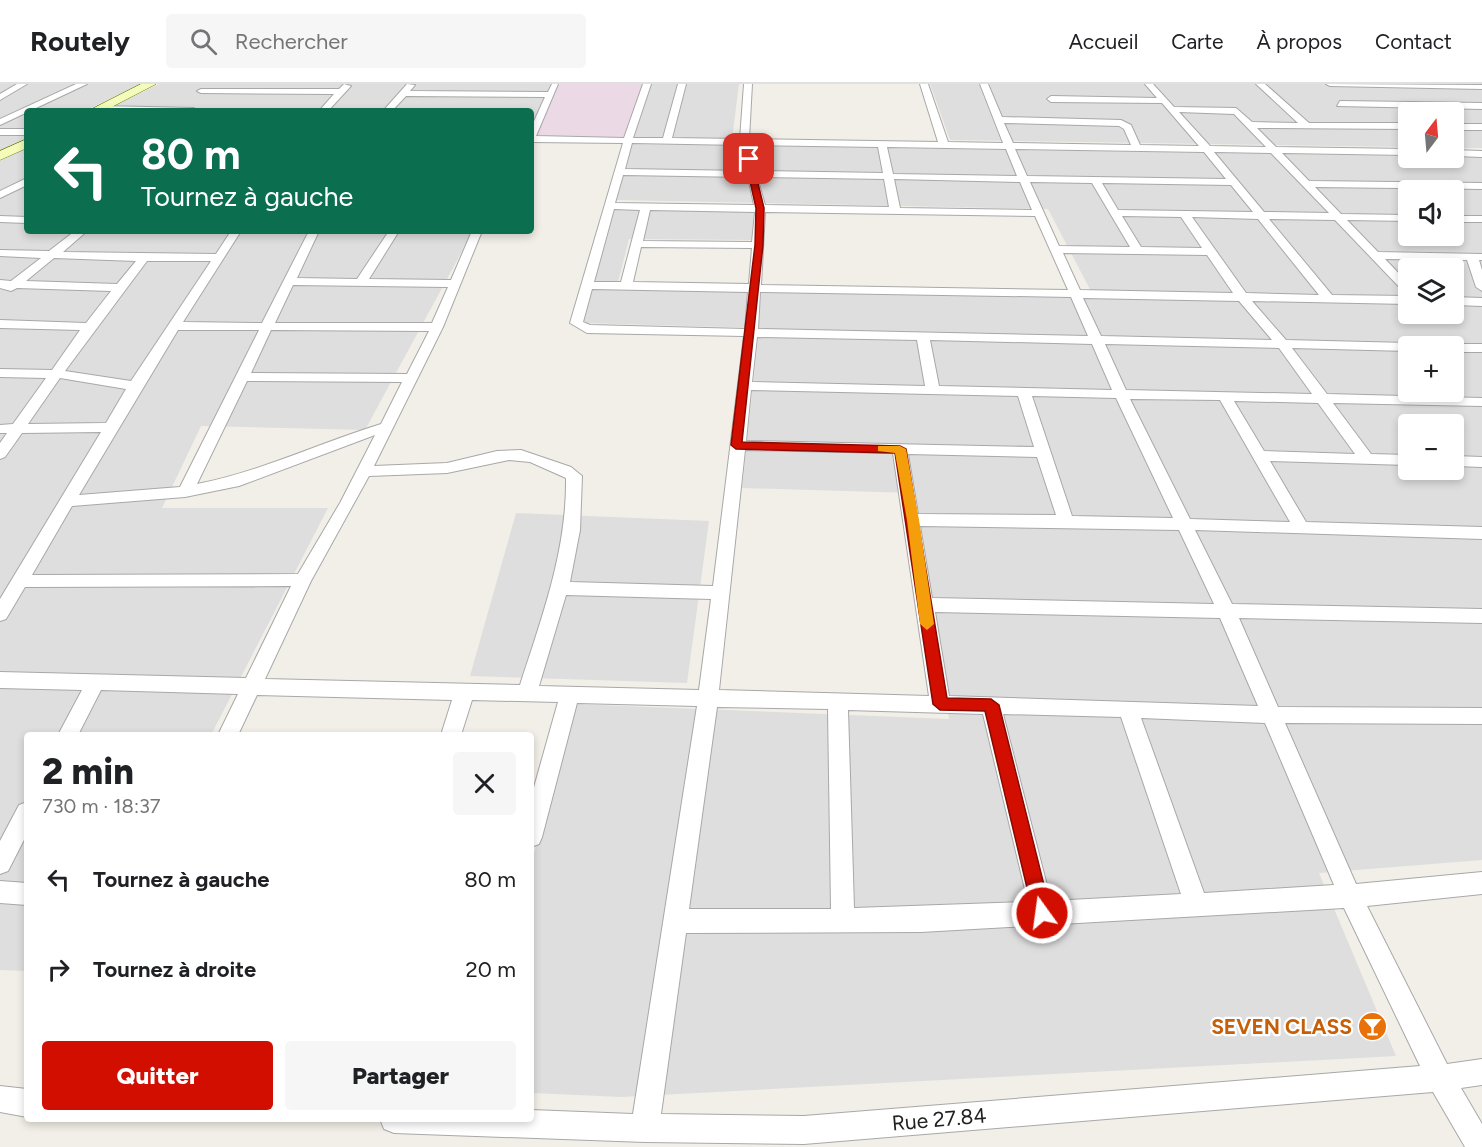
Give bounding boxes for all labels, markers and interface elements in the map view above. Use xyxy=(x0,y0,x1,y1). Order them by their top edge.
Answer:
search box xyxy=(166,14,586,68)
text: Routely xyxy=(30,24,130,58)
icon: search xyxy=(187,25,220,58)
text: Rechercher xyxy=(235,28,348,55)
text: Accueil xyxy=(1069,29,1138,54)
text: Carte xyxy=(1171,29,1224,54)
text: À propos xyxy=(1257,29,1342,54)
text: Contact xyxy=(1375,29,1452,54)
north arrow xyxy=(1398,102,1464,168)
map controls xyxy=(1398,102,1464,480)
text: 80 m xyxy=(141,129,241,180)
icon: left xyxy=(42,132,120,210)
pin xyxy=(723,133,774,184)
icon: arrive xyxy=(732,142,765,175)
text: Tournez à gauche xyxy=(141,180,353,213)
button: sound xyxy=(1398,180,1464,246)
button: layers xyxy=(1398,258,1464,324)
button: + xyxy=(1398,336,1464,402)
button: − xyxy=(1398,414,1464,480)
text: 2 min xyxy=(42,750,134,793)
button: close xyxy=(453,752,516,815)
text: 730 m · 18:37 xyxy=(42,794,161,818)
icon: left xyxy=(42,863,75,896)
text: Tournez à gauche xyxy=(93,866,269,893)
text: 80 m xyxy=(464,866,516,893)
position arrow xyxy=(1010,881,1074,945)
icon: right xyxy=(42,953,75,986)
text: Tournez à droite xyxy=(93,956,256,983)
text: 20 m xyxy=(465,956,516,983)
bar icon: SEVEN CLASS xyxy=(1357,1010,1389,1042)
place label: SEVEN CLASS xyxy=(1211,1014,1352,1039)
button: Quitter xyxy=(42,1041,273,1110)
button: Partager xyxy=(285,1041,516,1110)
street label: Rue 27.84 xyxy=(891,1102,987,1136)

